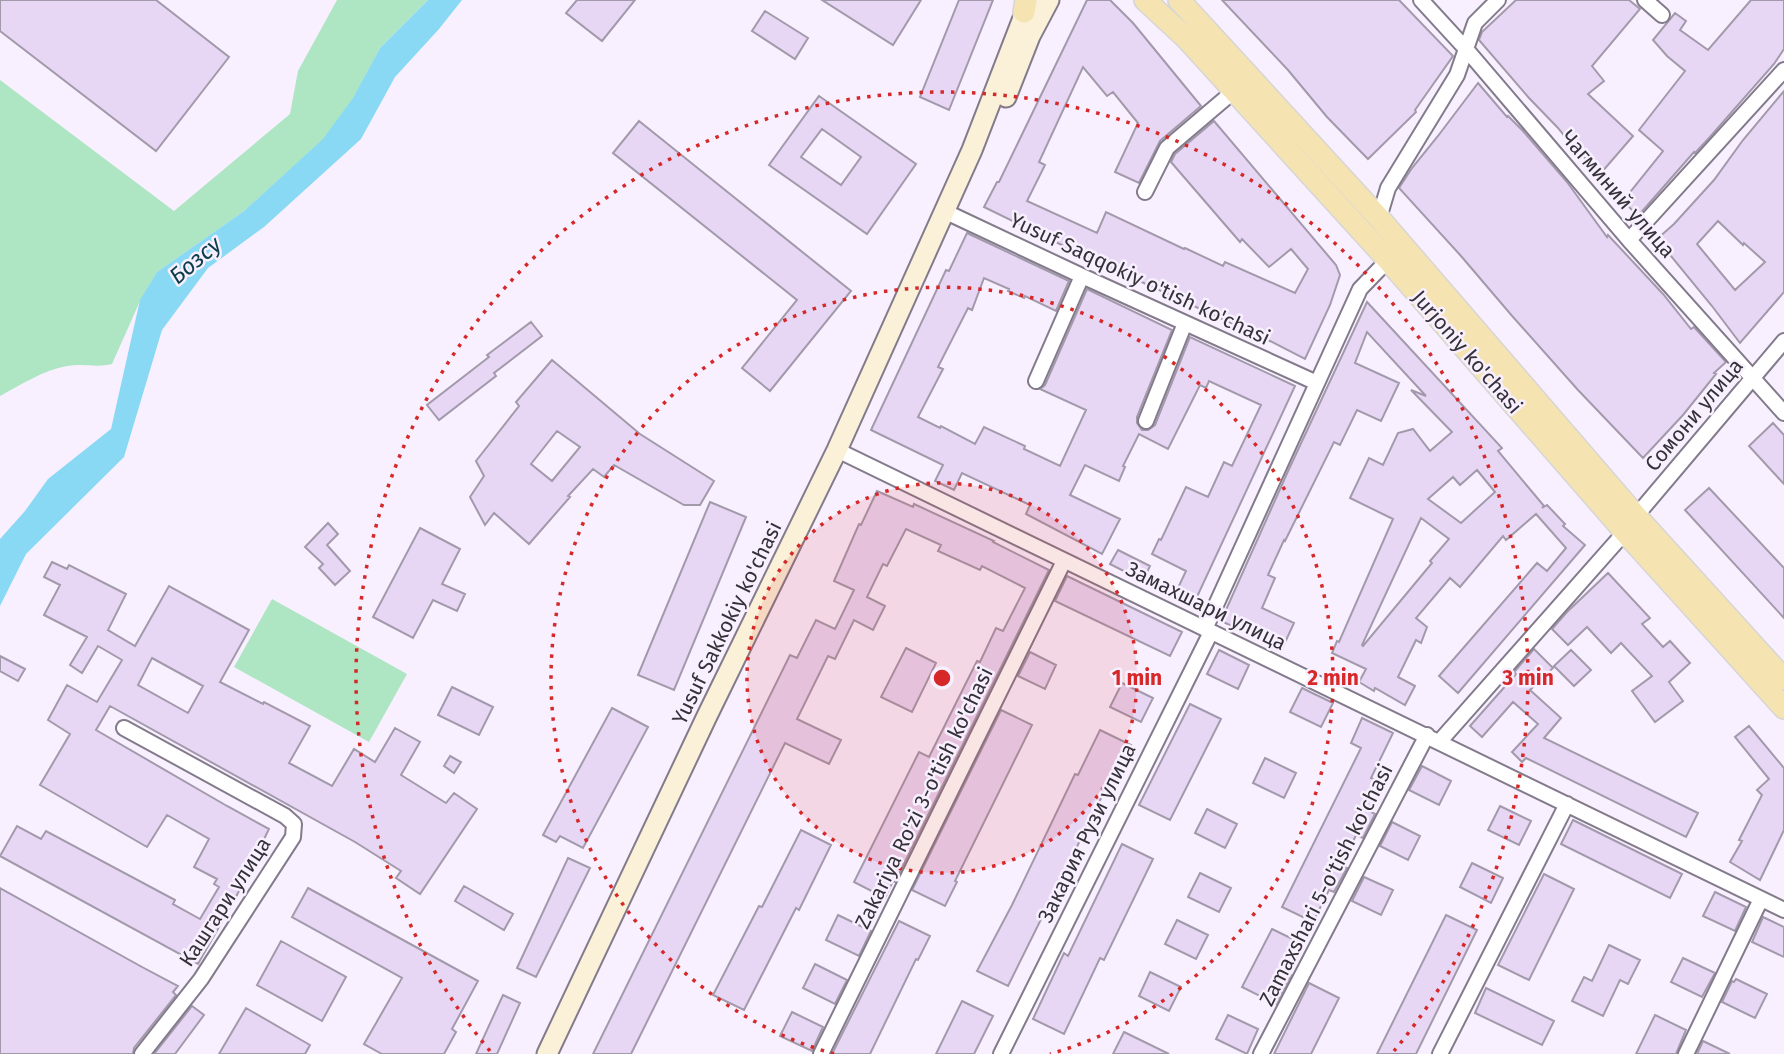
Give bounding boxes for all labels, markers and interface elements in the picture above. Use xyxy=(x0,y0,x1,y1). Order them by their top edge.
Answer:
street label: Чагминий улица xyxy=(1555,125,1681,263)
street label: Yusuf Saqqokiy o'tish ko'chasi xyxy=(1006,207,1274,351)
water label: Бозсу xyxy=(163,230,227,290)
street label: Jurjoniy ko'chasi xyxy=(1406,285,1528,419)
street label: Сомони улица xyxy=(1639,353,1749,477)
street label: Yusuf Sakkokiy ko'chasi xyxy=(667,517,787,729)
street label: Замахшари улица xyxy=(1121,556,1291,656)
street label: Zakariya Ro'zi 3-o'tish ko'chasi xyxy=(849,663,999,933)
text: 1 min xyxy=(1112,665,1162,691)
text: 2 min xyxy=(1307,665,1359,691)
text: 3 min xyxy=(1501,665,1554,691)
centre of rings xyxy=(930,666,954,690)
street label: Закария Рузи улица xyxy=(1032,739,1142,927)
street label: Zamaxshari 5-o'tish ko'chasi xyxy=(1254,760,1398,1010)
street label: Кашгари улица xyxy=(173,832,277,972)

